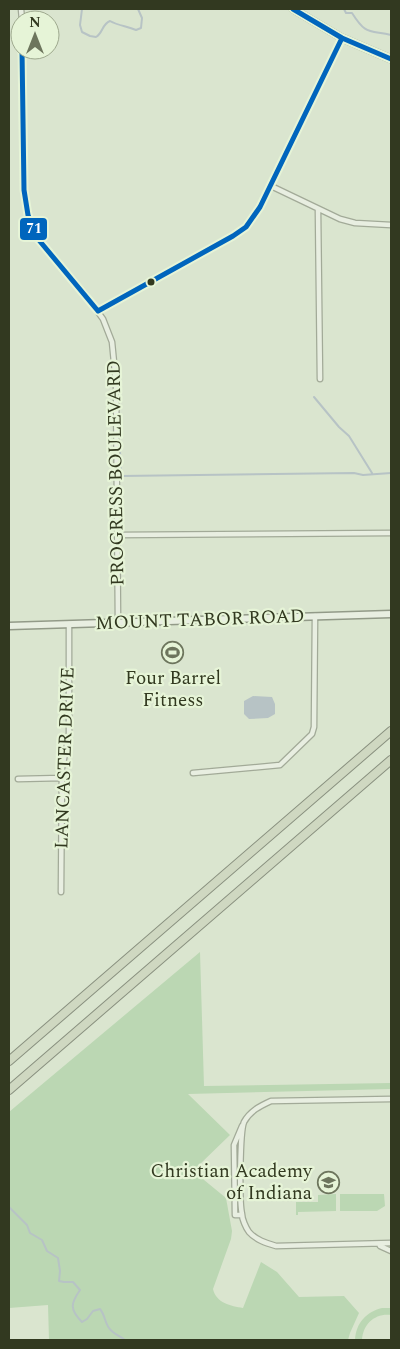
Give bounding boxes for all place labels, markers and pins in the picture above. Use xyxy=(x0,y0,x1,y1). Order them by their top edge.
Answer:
unlabelled marker xyxy=(146,277,156,287)
sports icon: Four Barrel Fitness xyxy=(161,640,185,664)
place label: Four Barrel Fitness xyxy=(125,664,221,715)
place label: Christian Academy of Indiana xyxy=(151,1157,313,1208)
school or university icon: Christian Academy of Indiana xyxy=(316,1170,340,1194)

